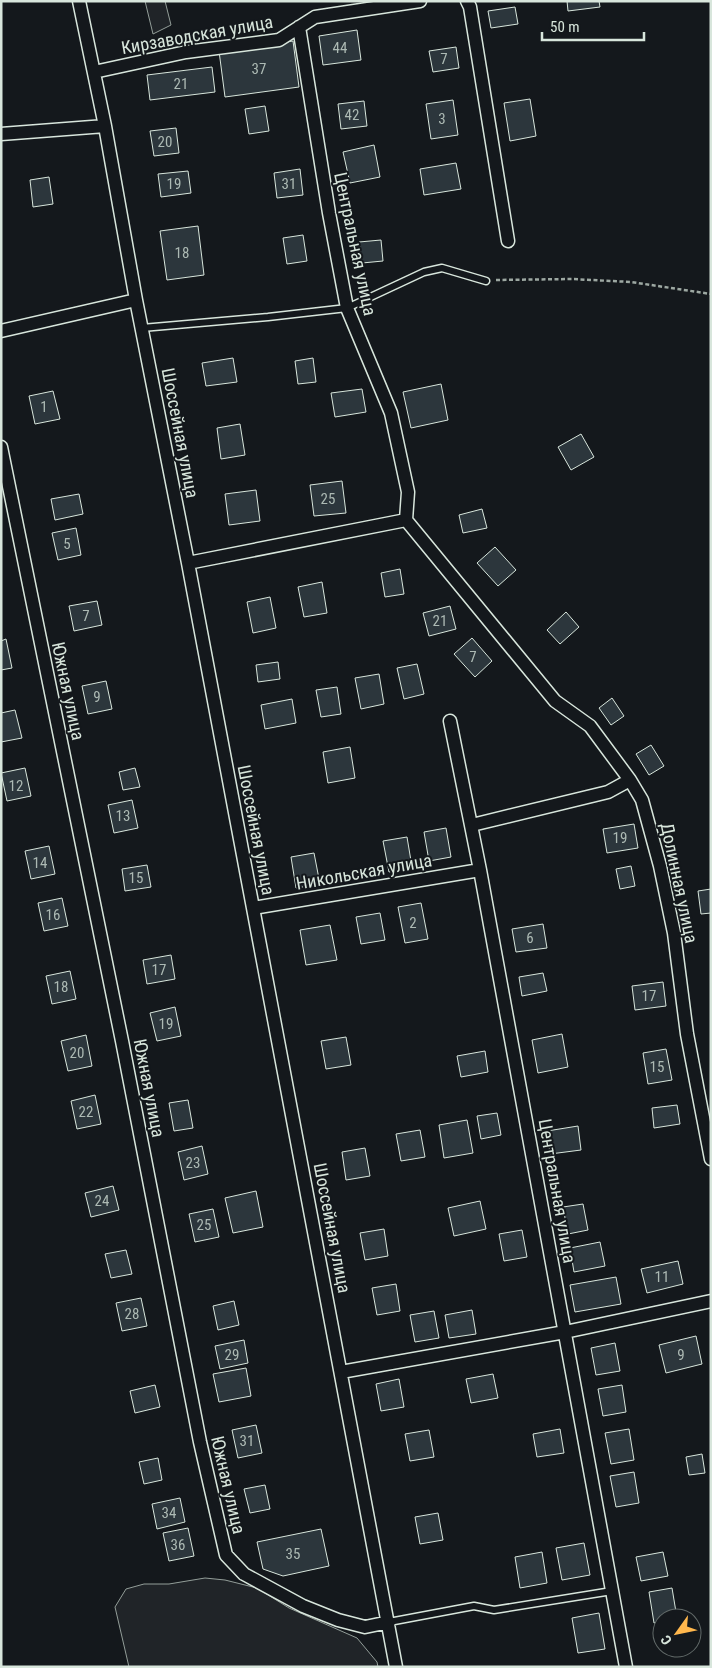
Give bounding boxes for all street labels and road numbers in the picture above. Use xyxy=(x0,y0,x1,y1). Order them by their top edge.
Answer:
street label: Кирзаводская улица xyxy=(119,11,274,58)
street label: Центральная улица xyxy=(330,170,381,318)
street label: Шоссейная улица xyxy=(158,366,203,500)
street label: Южная улица xyxy=(48,640,89,742)
street label: Шоссейная улица xyxy=(234,763,279,897)
street label: Долинная улица xyxy=(656,821,702,945)
street label: Никольская улица xyxy=(294,849,433,894)
street label: Южная улица xyxy=(130,1037,169,1139)
street label: Центральная улица xyxy=(534,1117,581,1265)
street label: Шоссейная улица xyxy=(310,1161,355,1295)
street label: Южная улица xyxy=(207,1434,250,1536)

